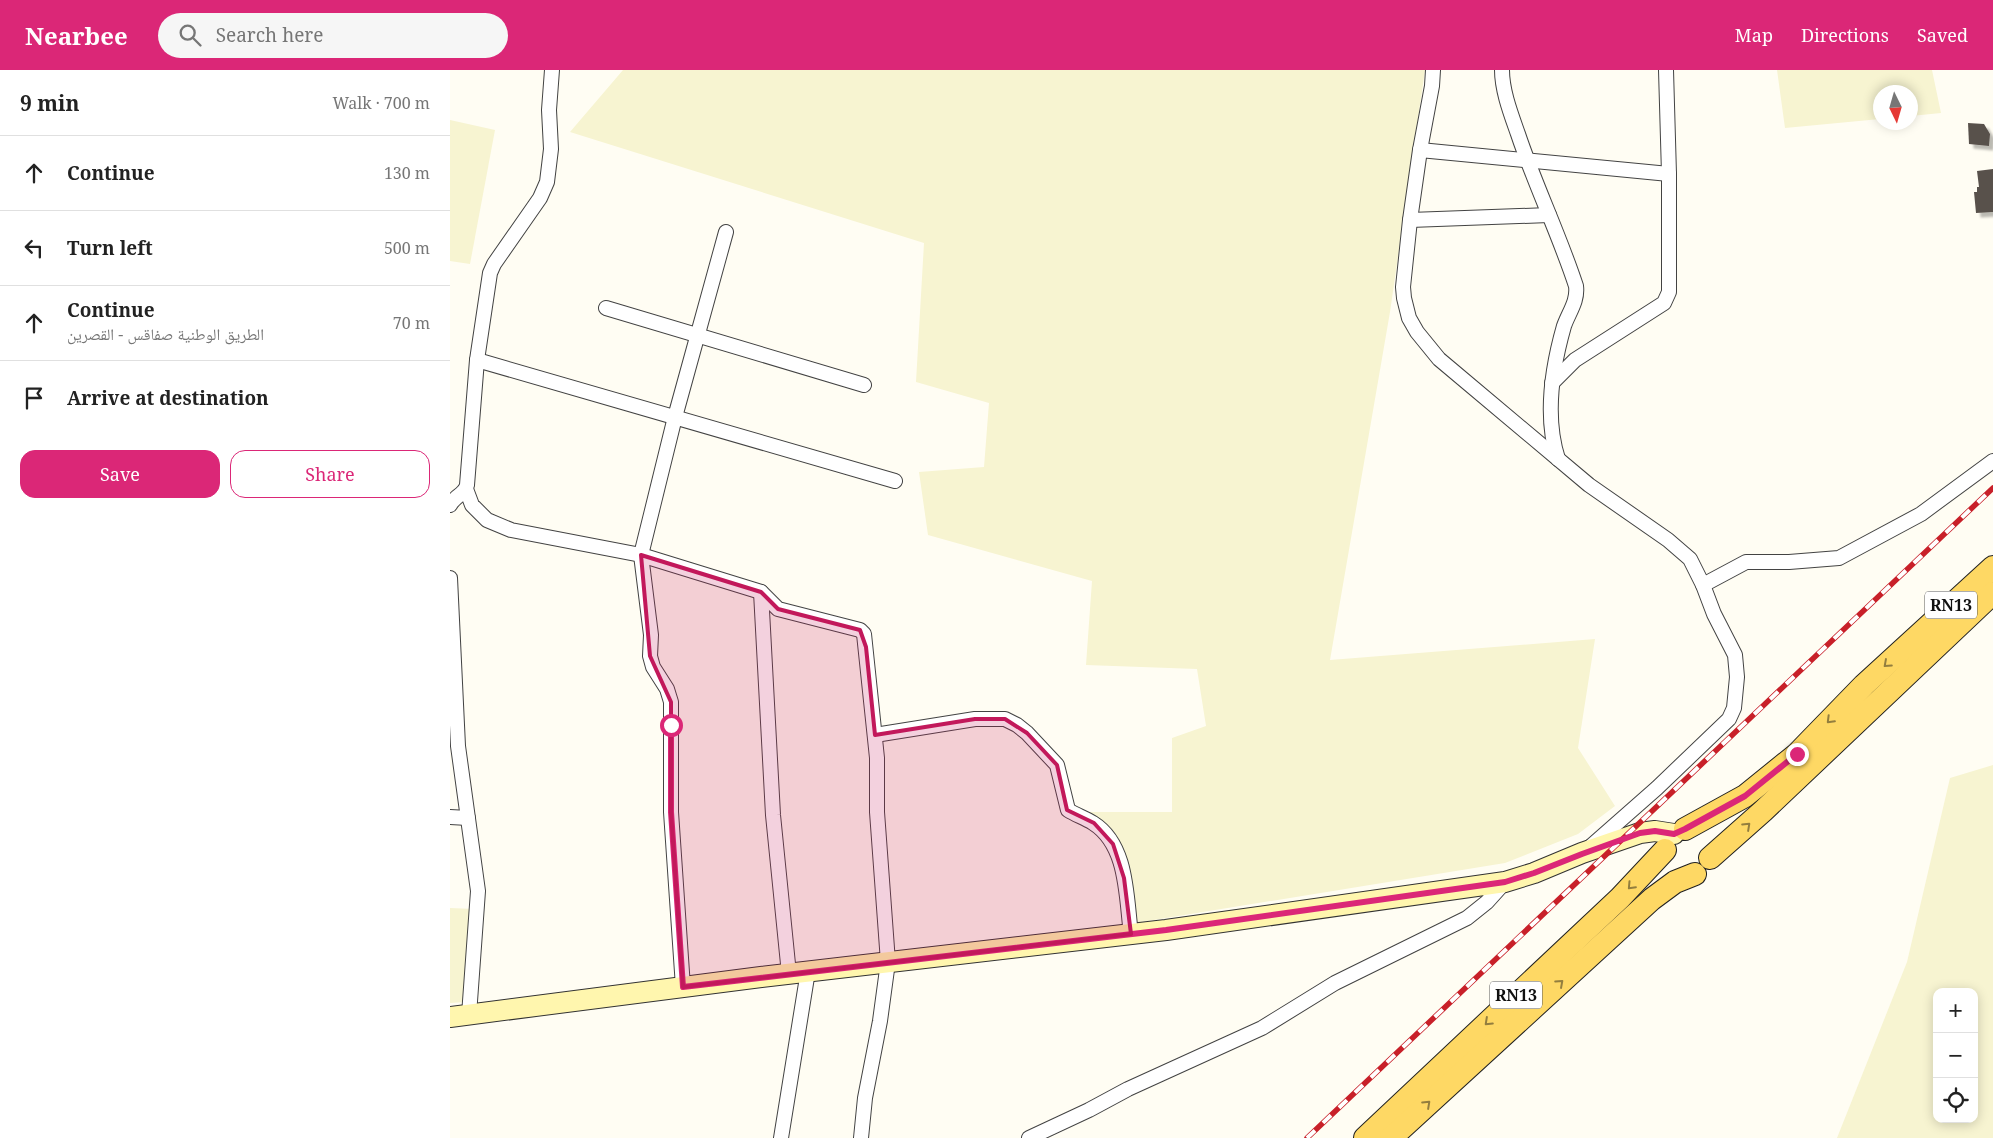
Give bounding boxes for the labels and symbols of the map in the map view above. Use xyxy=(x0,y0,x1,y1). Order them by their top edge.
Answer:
north arrow xyxy=(1873,85,1918,130)
road number: RN13 xyxy=(1925,592,1977,618)
one-way arrow xyxy=(1883,658,1892,667)
route start xyxy=(660,714,683,737)
one-way arrow xyxy=(1827,714,1836,723)
route end xyxy=(1786,743,1809,766)
one-way arrow xyxy=(1741,823,1750,832)
one-way arrow xyxy=(1628,880,1637,889)
one-way arrow xyxy=(1554,980,1563,989)
road number: RN13 xyxy=(1490,982,1542,1008)
one-way arrow xyxy=(1485,1016,1494,1025)
one-way arrow xyxy=(1421,1101,1430,1110)

